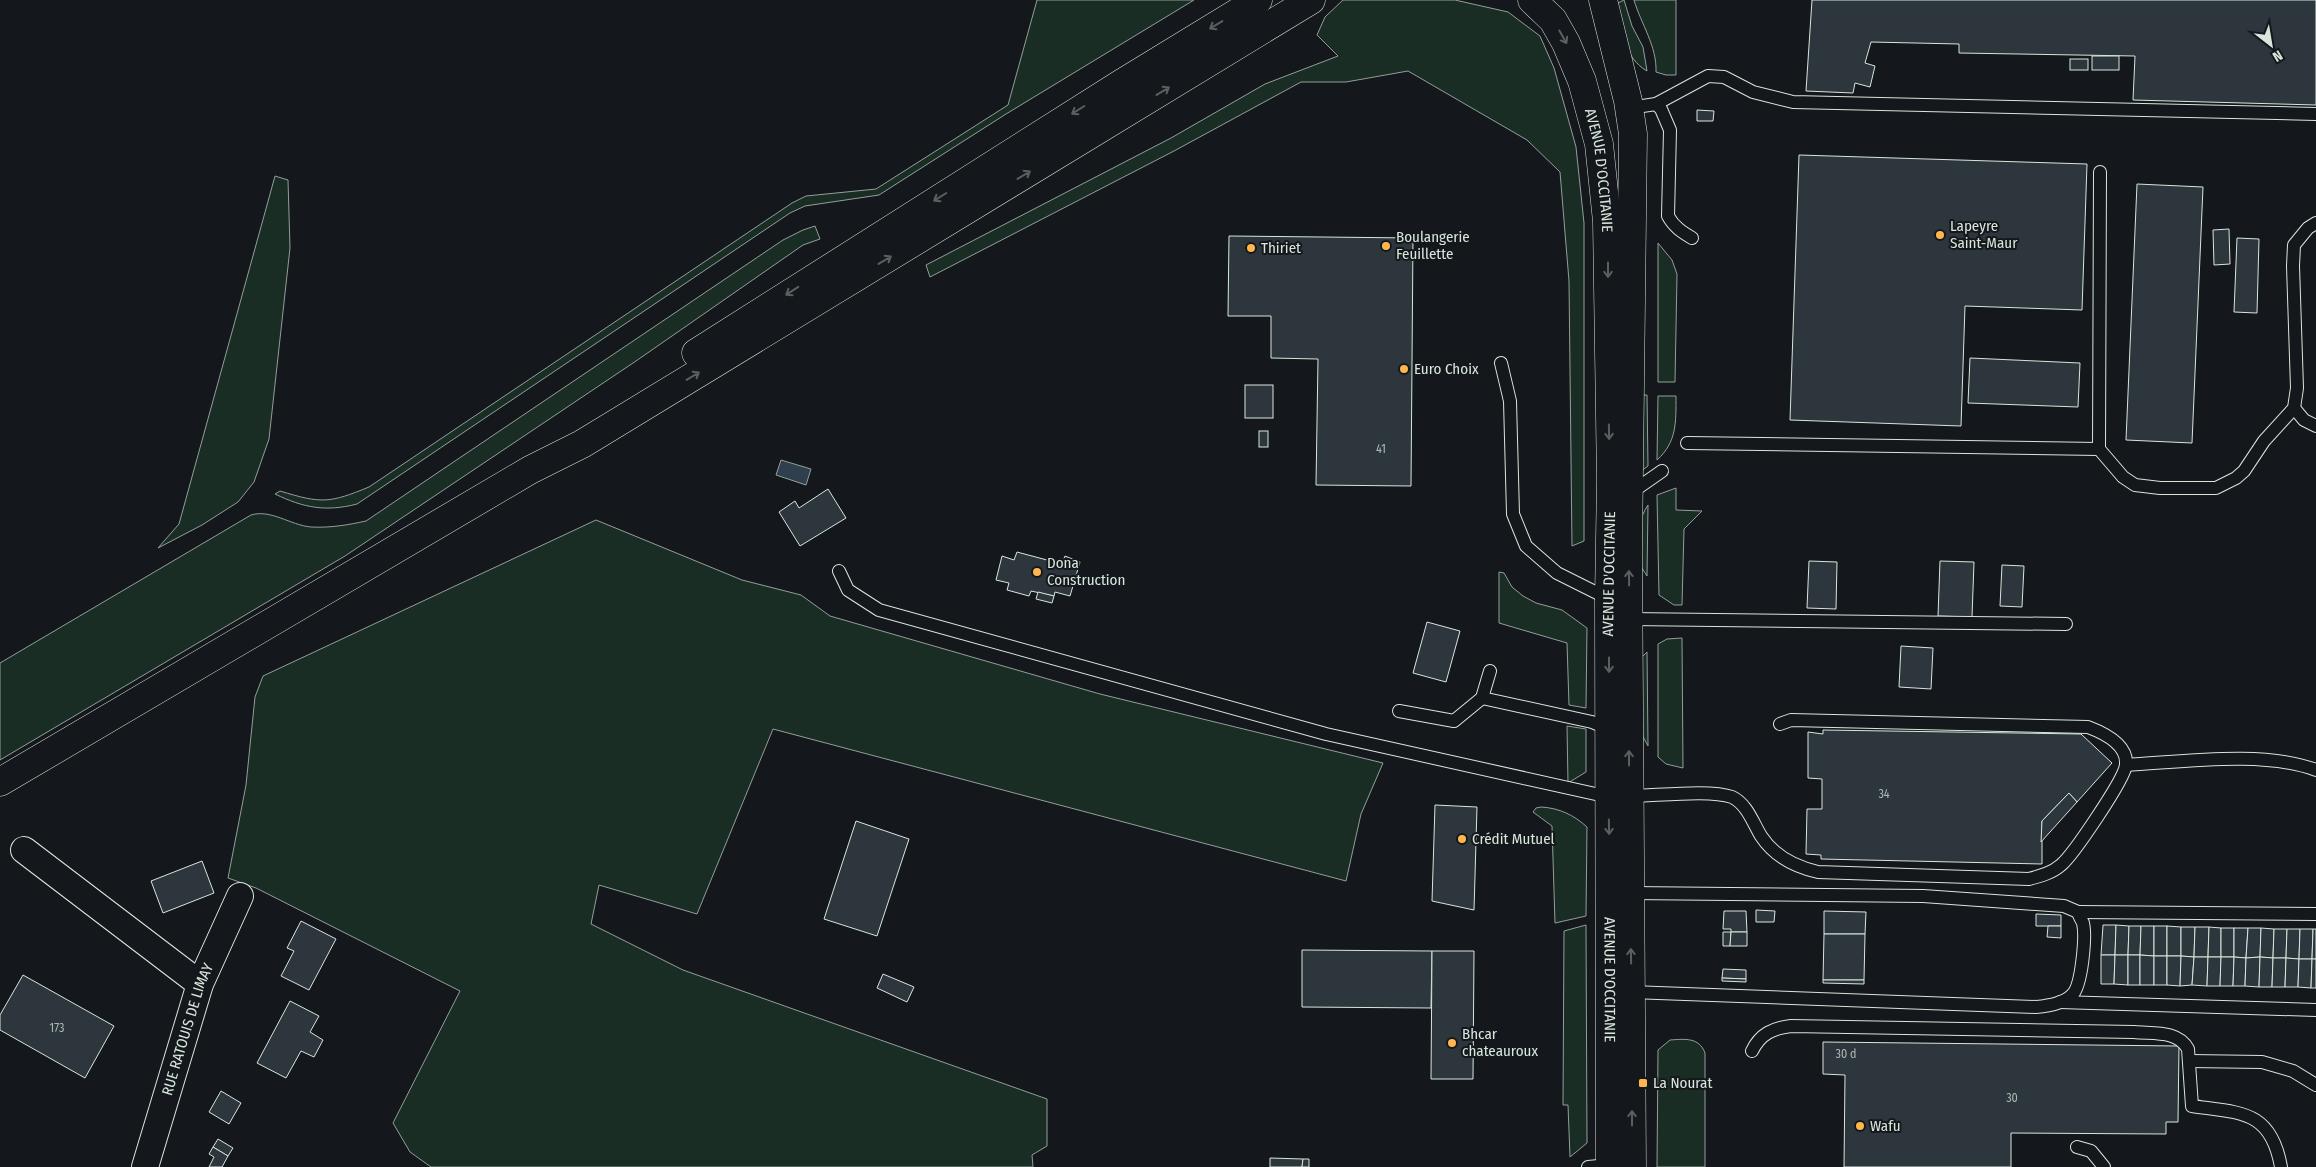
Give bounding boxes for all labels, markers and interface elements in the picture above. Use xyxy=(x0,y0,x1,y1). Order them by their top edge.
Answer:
north arrow xyxy=(2246,20,2296,70)
one-way arrow xyxy=(1210,21,1224,31)
one-way arrow xyxy=(1558,29,1568,44)
text: N xyxy=(2269,46,2285,65)
one-way arrow xyxy=(1155,85,1169,95)
one-way arrow xyxy=(1071,105,1085,116)
street label: AVENUE D'OCCITANIE xyxy=(1581,106,1616,232)
one-way arrow xyxy=(1016,170,1030,180)
one-way arrow xyxy=(934,192,948,202)
place label: Lapeyre Saint-Maur xyxy=(1950,217,2018,252)
place label: Boulangerie Feuillette xyxy=(1396,228,1470,263)
marker: Lapeyre Saint-Maur xyxy=(1934,229,1946,241)
place label: Thiriet xyxy=(1261,239,1301,257)
marker: Boulangerie Feuillette xyxy=(1380,240,1392,252)
marker: Thiriet xyxy=(1245,242,1257,254)
one-way arrow xyxy=(878,254,892,264)
one-way arrow xyxy=(1603,262,1613,278)
one-way arrow xyxy=(785,287,799,297)
place label: Euro Choix xyxy=(1414,360,1479,378)
marker: Euro Choix xyxy=(1398,363,1410,375)
one-way arrow xyxy=(686,371,700,381)
one-way arrow xyxy=(1605,424,1614,440)
house number: 41 xyxy=(1376,442,1386,456)
street label: AVENUE D'OCCITANIE xyxy=(1599,511,1619,637)
place label: Dona Construction xyxy=(1047,554,1125,589)
marker: Dona Construction xyxy=(1031,566,1043,578)
one-way arrow xyxy=(1624,571,1634,587)
one-way arrow xyxy=(1604,656,1614,673)
one-way arrow xyxy=(1624,751,1634,767)
house number: 34 xyxy=(1878,787,1890,801)
one-way arrow xyxy=(1604,819,1614,835)
place label: Crédit Mutuel xyxy=(1472,830,1555,848)
marker: Crédit Mutuel xyxy=(1456,833,1468,845)
street label: AVENUE D'OCCITANIE xyxy=(1601,917,1619,1042)
one-way arrow xyxy=(1626,948,1636,964)
street label: RUE RATOUIS DE LIMAY xyxy=(158,960,217,1098)
house number: 173 xyxy=(50,1021,64,1035)
place label: Bhcar chateauroux xyxy=(1462,1025,1538,1060)
marker: Bhcar chateauroux xyxy=(1446,1037,1458,1049)
house number: 30 d xyxy=(1836,1047,1856,1061)
place label: La Nourat xyxy=(1653,1074,1712,1092)
marker: La Nourat xyxy=(1637,1077,1649,1089)
house number: 30 xyxy=(2006,1091,2018,1105)
one-way arrow xyxy=(1627,1111,1636,1127)
place label: Wafu xyxy=(1870,1117,1901,1135)
marker: Wafu xyxy=(1854,1120,1866,1132)

